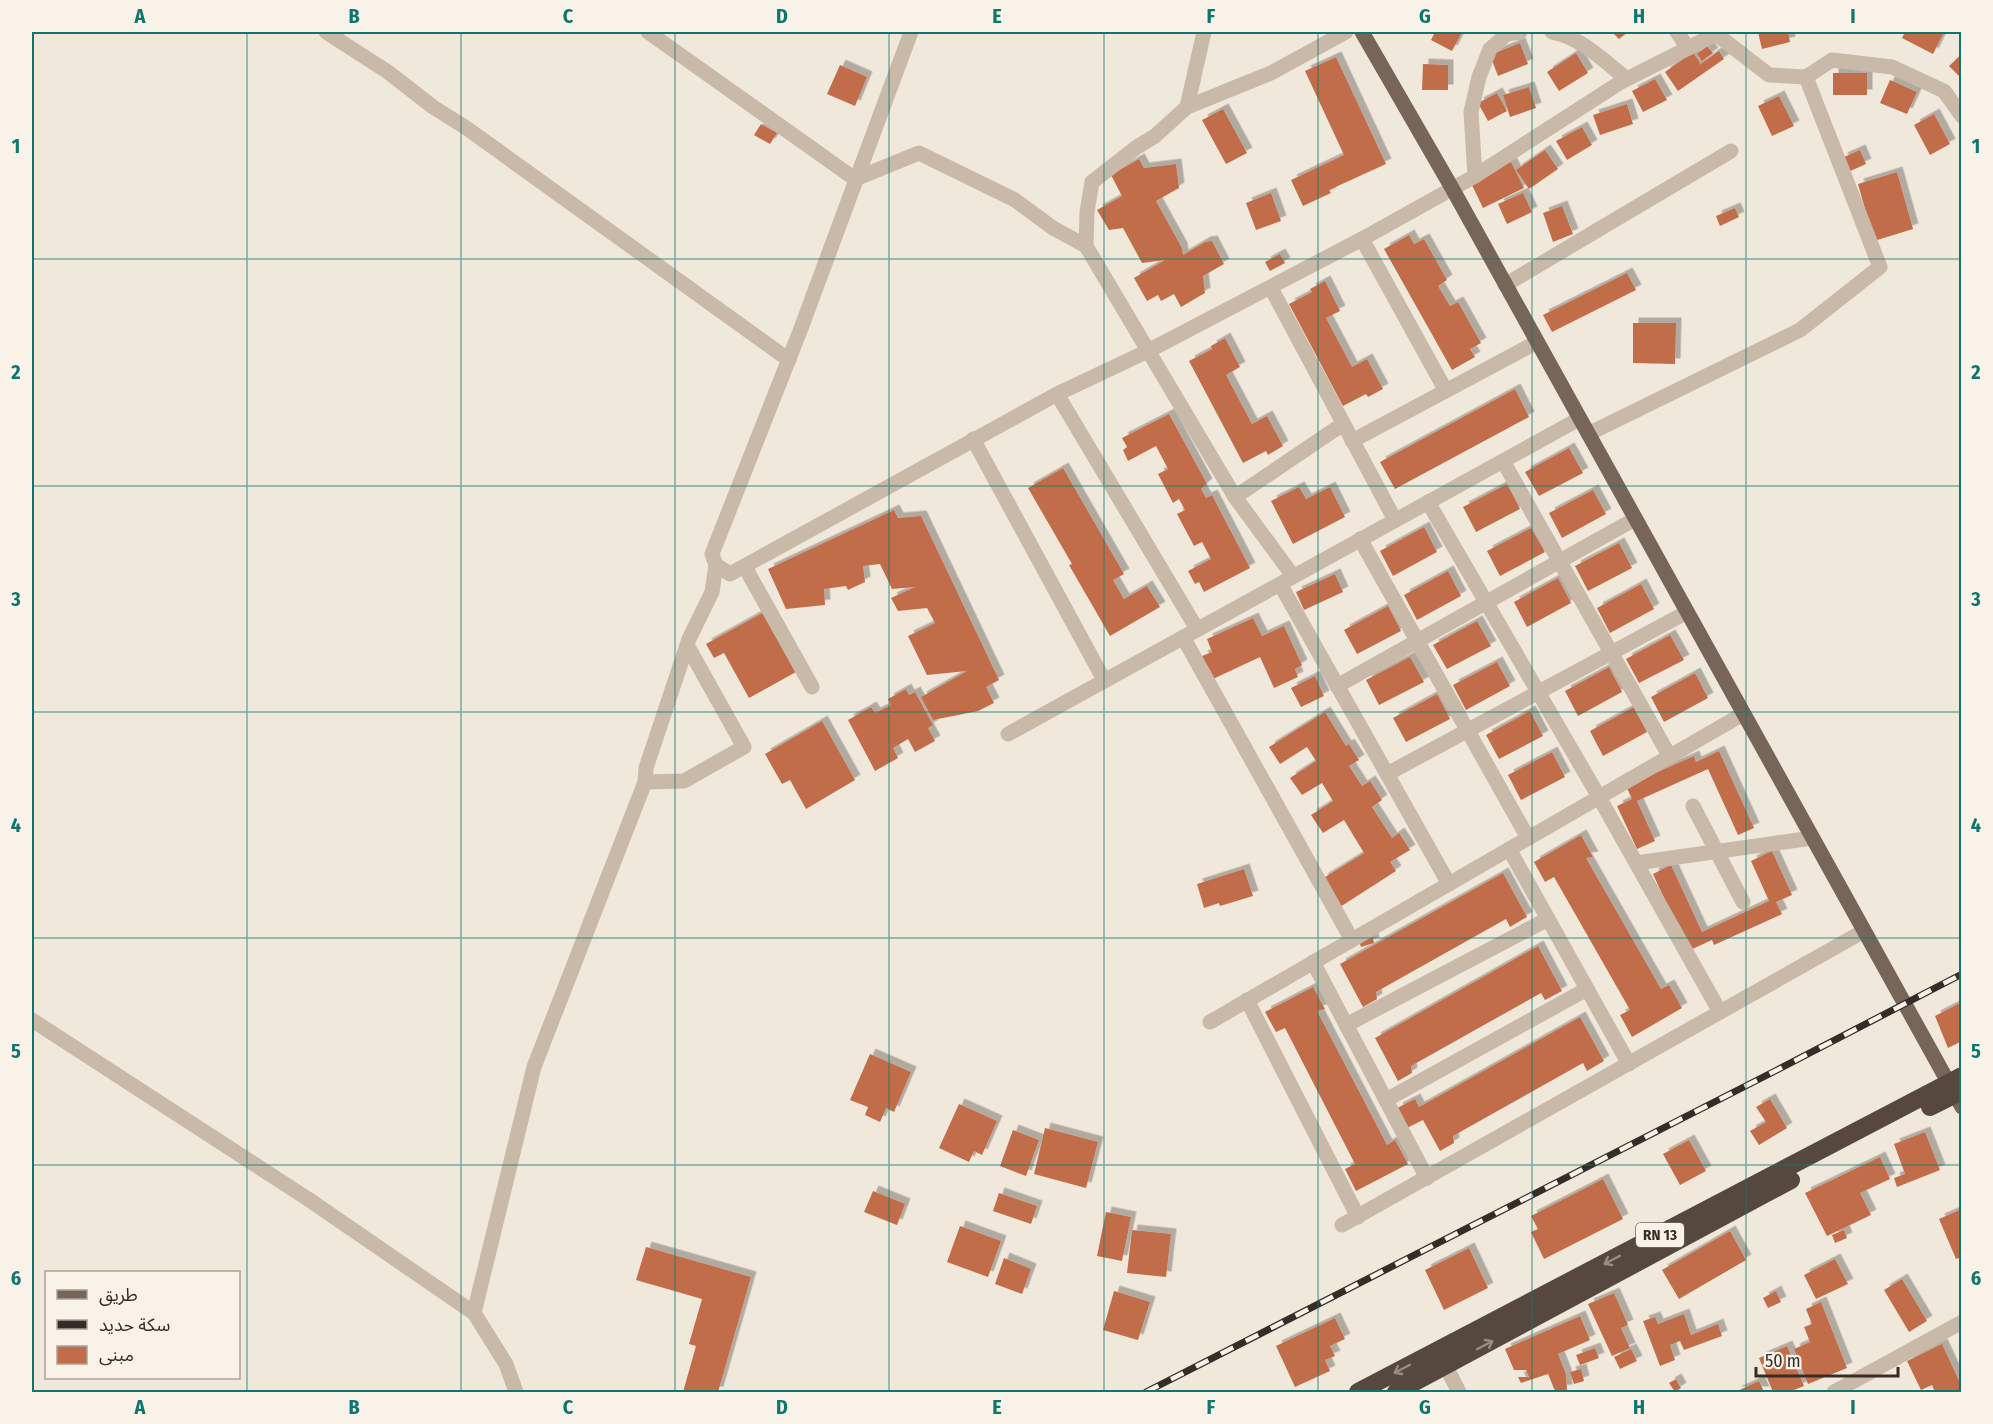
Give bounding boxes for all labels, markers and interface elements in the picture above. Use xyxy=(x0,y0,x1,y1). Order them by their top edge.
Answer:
text: A xyxy=(134,4,147,28)
text: B xyxy=(348,4,360,28)
text: C xyxy=(563,4,574,28)
text: D xyxy=(776,4,788,28)
text: E xyxy=(992,4,1002,28)
text: F xyxy=(1207,4,1216,28)
text: G xyxy=(1419,4,1431,28)
text: H xyxy=(1633,4,1645,28)
text: I xyxy=(1850,4,1856,28)
text: 1 xyxy=(12,134,20,158)
text: 1 xyxy=(1972,134,1980,158)
text: 2 xyxy=(10,360,21,384)
text: 2 xyxy=(1970,360,1981,384)
text: 3 xyxy=(10,587,21,611)
text: 3 xyxy=(1970,587,1981,611)
text: 4 xyxy=(11,813,21,837)
text: 4 xyxy=(1971,813,1981,837)
text: 5 xyxy=(11,1039,21,1063)
text: 5 xyxy=(1971,1039,1981,1063)
road number: RN 13 xyxy=(1636,1223,1684,1247)
one-way arrow xyxy=(1604,1254,1622,1266)
text: 6 xyxy=(11,1266,21,1290)
text: 6 xyxy=(1971,1266,1981,1290)
legend xyxy=(45,1271,240,1379)
text: طريق xyxy=(99,1284,138,1306)
text: سكة حديد xyxy=(99,1314,170,1336)
one-way arrow xyxy=(1476,1339,1493,1351)
scale bar xyxy=(1756,1340,1898,1378)
text: مبنى xyxy=(99,1344,134,1366)
text: 50 m xyxy=(1765,1350,1801,1372)
one-way arrow xyxy=(1394,1364,1412,1376)
text: A xyxy=(134,1395,147,1419)
text: B xyxy=(348,1395,360,1419)
text: C xyxy=(563,1395,574,1419)
text: D xyxy=(776,1395,788,1419)
text: E xyxy=(992,1395,1002,1419)
text: F xyxy=(1207,1395,1216,1419)
text: G xyxy=(1419,1395,1431,1419)
text: H xyxy=(1633,1395,1645,1419)
text: I xyxy=(1850,1395,1856,1419)

